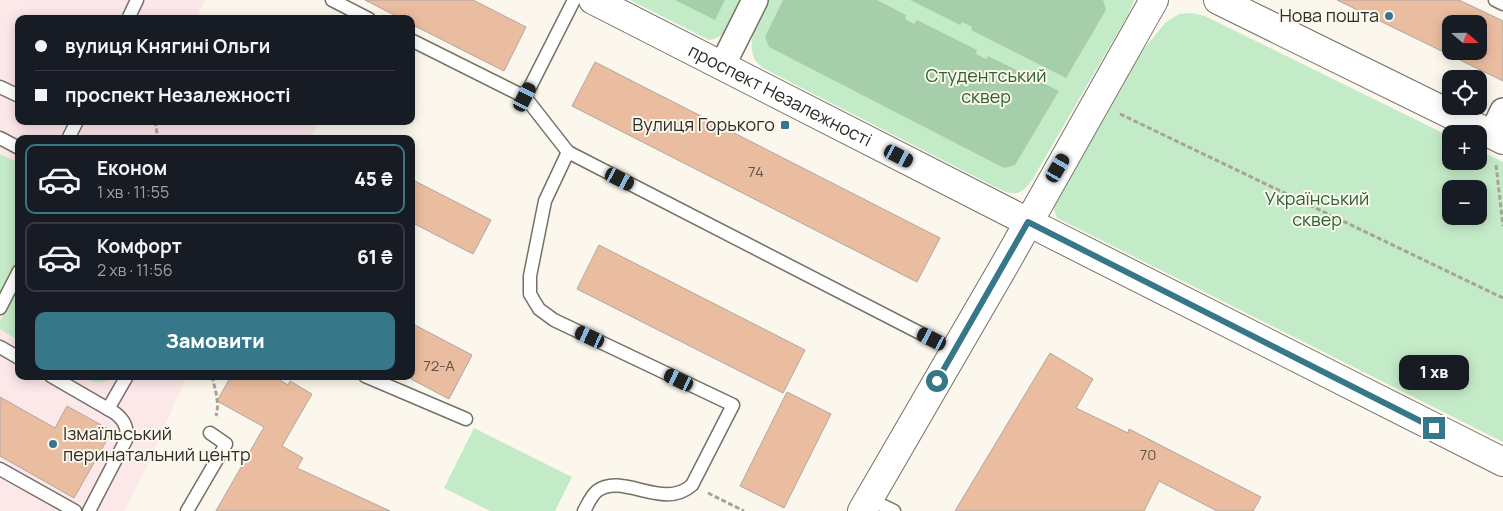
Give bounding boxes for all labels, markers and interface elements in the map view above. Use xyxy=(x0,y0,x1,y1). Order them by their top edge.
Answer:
place label: Нова пошта xyxy=(1279,3,1379,27)
marker: Нова пошта xyxy=(1383,10,1395,22)
north arrow xyxy=(1442,15,1488,60)
map controls xyxy=(1442,15,1487,225)
text: вулиця Княгині Ольги xyxy=(65,33,270,59)
street label: проспект Незалежності xyxy=(685,38,876,151)
park label: Студентський сквер xyxy=(926,63,1046,108)
button: locate xyxy=(1442,70,1487,115)
car xyxy=(511,80,538,114)
text: проспект Незалежності xyxy=(65,82,291,108)
place label: Вулиця Горького xyxy=(632,112,775,136)
marker: Вулиця Горького xyxy=(779,119,791,131)
button: + xyxy=(1442,125,1487,170)
car xyxy=(882,143,915,169)
car xyxy=(1044,151,1071,185)
text: Економ xyxy=(97,155,167,181)
icon: car xyxy=(37,157,82,202)
house number: 74 xyxy=(748,161,764,182)
text: 45 ₴ xyxy=(354,166,393,192)
car xyxy=(603,166,636,192)
button: − xyxy=(1442,180,1487,225)
text: 1 хв · 11:55 xyxy=(97,181,169,203)
park label: Український сквер xyxy=(1265,186,1369,231)
text: Комфорт xyxy=(97,233,182,259)
icon: car xyxy=(37,235,82,280)
text: 61 ₴ xyxy=(357,244,393,270)
text: 2 хв · 11:56 xyxy=(97,259,173,281)
button: Замовити xyxy=(35,312,395,370)
car xyxy=(573,324,606,350)
car xyxy=(915,326,948,352)
house number: 72-А xyxy=(423,355,455,376)
callout: 1 хв xyxy=(1399,356,1469,390)
text: 1 хв xyxy=(1420,361,1448,383)
car xyxy=(662,367,695,393)
route start xyxy=(926,370,948,392)
route end xyxy=(1423,417,1445,439)
place label: Ізмаїльський перинатальний центр xyxy=(63,421,251,466)
marker: Ізмаїльський перинатальний центр xyxy=(47,438,59,450)
house number: 70 xyxy=(1140,444,1156,465)

